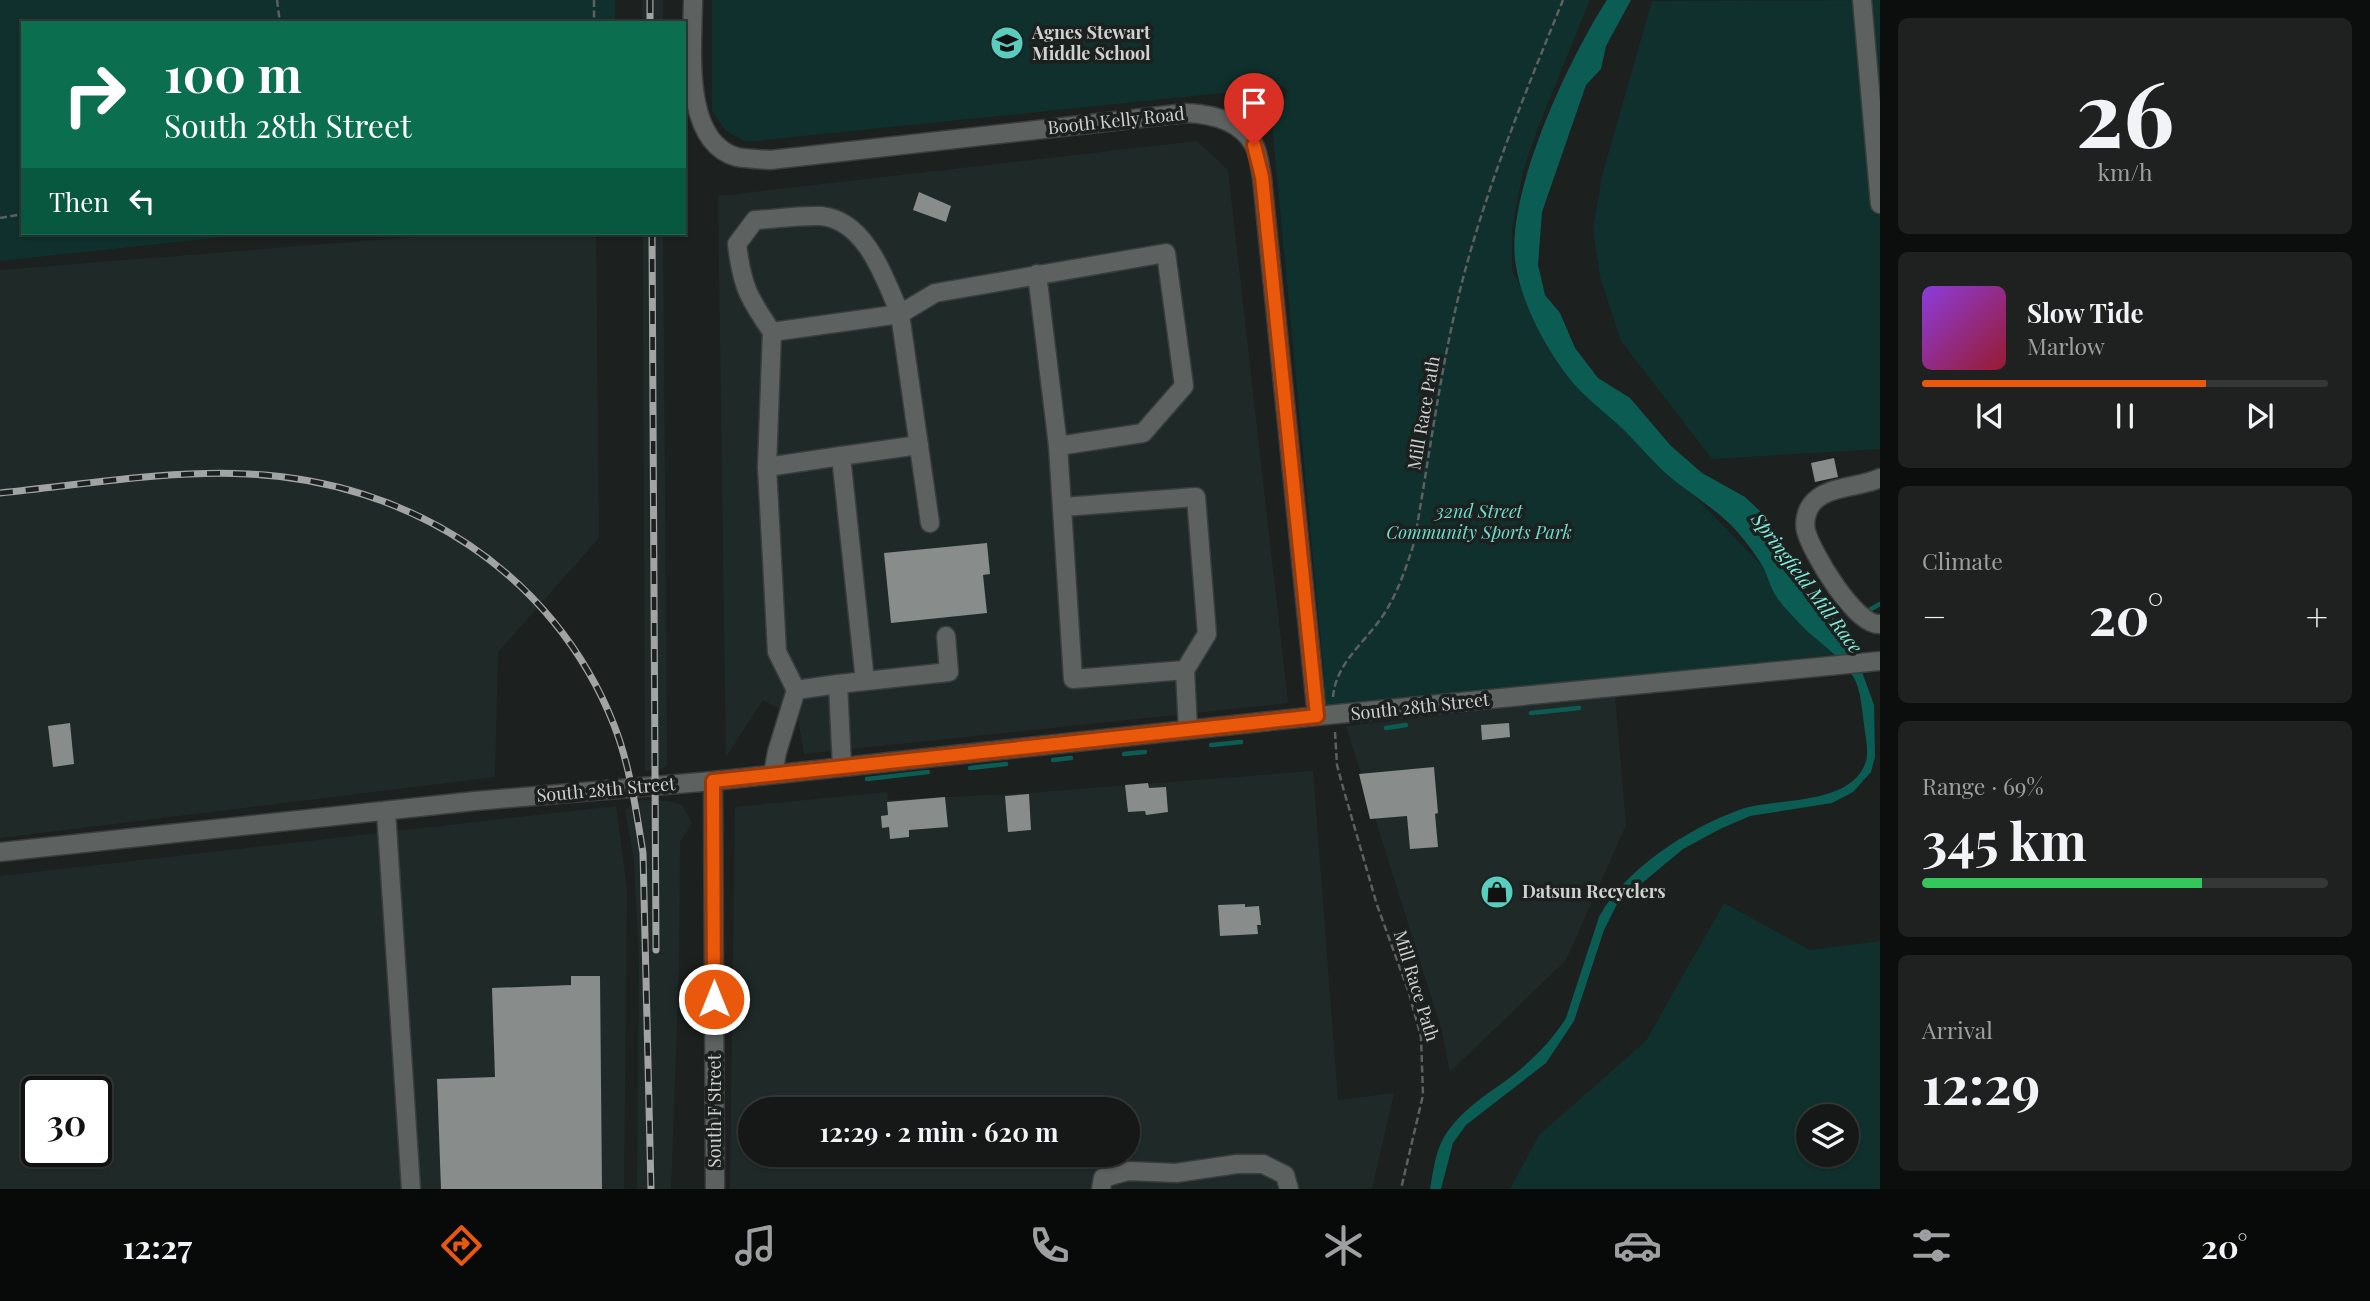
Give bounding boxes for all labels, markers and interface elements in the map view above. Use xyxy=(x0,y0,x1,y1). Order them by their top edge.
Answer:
place label: Agnes Stewart Middle School xyxy=(1031,20,1151,65)
school or university icon: Agnes Stewart Middle School xyxy=(988,24,1026,62)
text: 100 m xyxy=(164,40,302,105)
icon: right xyxy=(49,49,140,140)
text: 26 xyxy=(2076,50,2174,171)
pin xyxy=(1224,73,1284,145)
icon: arrive xyxy=(1235,84,1273,122)
street label: Booth Kelly Road xyxy=(1046,101,1186,139)
text: South 28th Street xyxy=(164,103,412,146)
text: km/h xyxy=(2097,156,2153,187)
icon: left xyxy=(123,182,161,220)
text: Then xyxy=(49,184,109,219)
text: Slow Tide xyxy=(2027,295,2144,330)
text: Marlow xyxy=(2027,330,2105,361)
street label: Mill Race Path xyxy=(1401,354,1445,472)
icon: previous xyxy=(1971,397,2009,435)
icon: pause xyxy=(2106,397,2144,435)
icon: next xyxy=(2241,397,2279,435)
park label: 32nd Street Community Sports Park xyxy=(1386,499,1572,544)
water label: Springfield Mill Race xyxy=(1746,506,1869,658)
text: Climate xyxy=(1922,545,2003,576)
text: 20° xyxy=(2089,580,2164,649)
text: − xyxy=(1922,590,1947,641)
text: + xyxy=(2306,590,2328,641)
street label: South 28th Street xyxy=(1349,687,1491,725)
text: Range · 69% xyxy=(1922,770,2044,801)
street label: South 28th Street xyxy=(536,771,677,807)
text: 345 km xyxy=(1922,805,2087,874)
shop icon: Datsun Recyclers xyxy=(1478,873,1516,911)
place label: Datsun Recyclers xyxy=(1522,879,1665,903)
street label: Mill Race Path xyxy=(1389,927,1445,1045)
position arrow xyxy=(677,962,751,1036)
text: Arrival xyxy=(1922,1014,1993,1045)
text: 12:29 xyxy=(1922,1049,2040,1118)
street label: South F Street xyxy=(702,1053,726,1168)
speed limit sign: 30 xyxy=(21,1076,112,1167)
map controls xyxy=(1796,1104,1859,1167)
button: layers xyxy=(1796,1104,1859,1167)
text: 12:29 · 2 min · 620 m xyxy=(819,1114,1059,1149)
icon: directions xyxy=(437,1221,486,1270)
icon: music xyxy=(731,1221,780,1270)
icon: phone xyxy=(1025,1221,1074,1270)
icon: climate xyxy=(1319,1221,1368,1270)
icon: car xyxy=(1613,1221,1662,1270)
icon: filters xyxy=(1907,1221,1956,1270)
text: 12:27 xyxy=(123,1224,192,1267)
text: 20° xyxy=(2201,1224,2247,1267)

